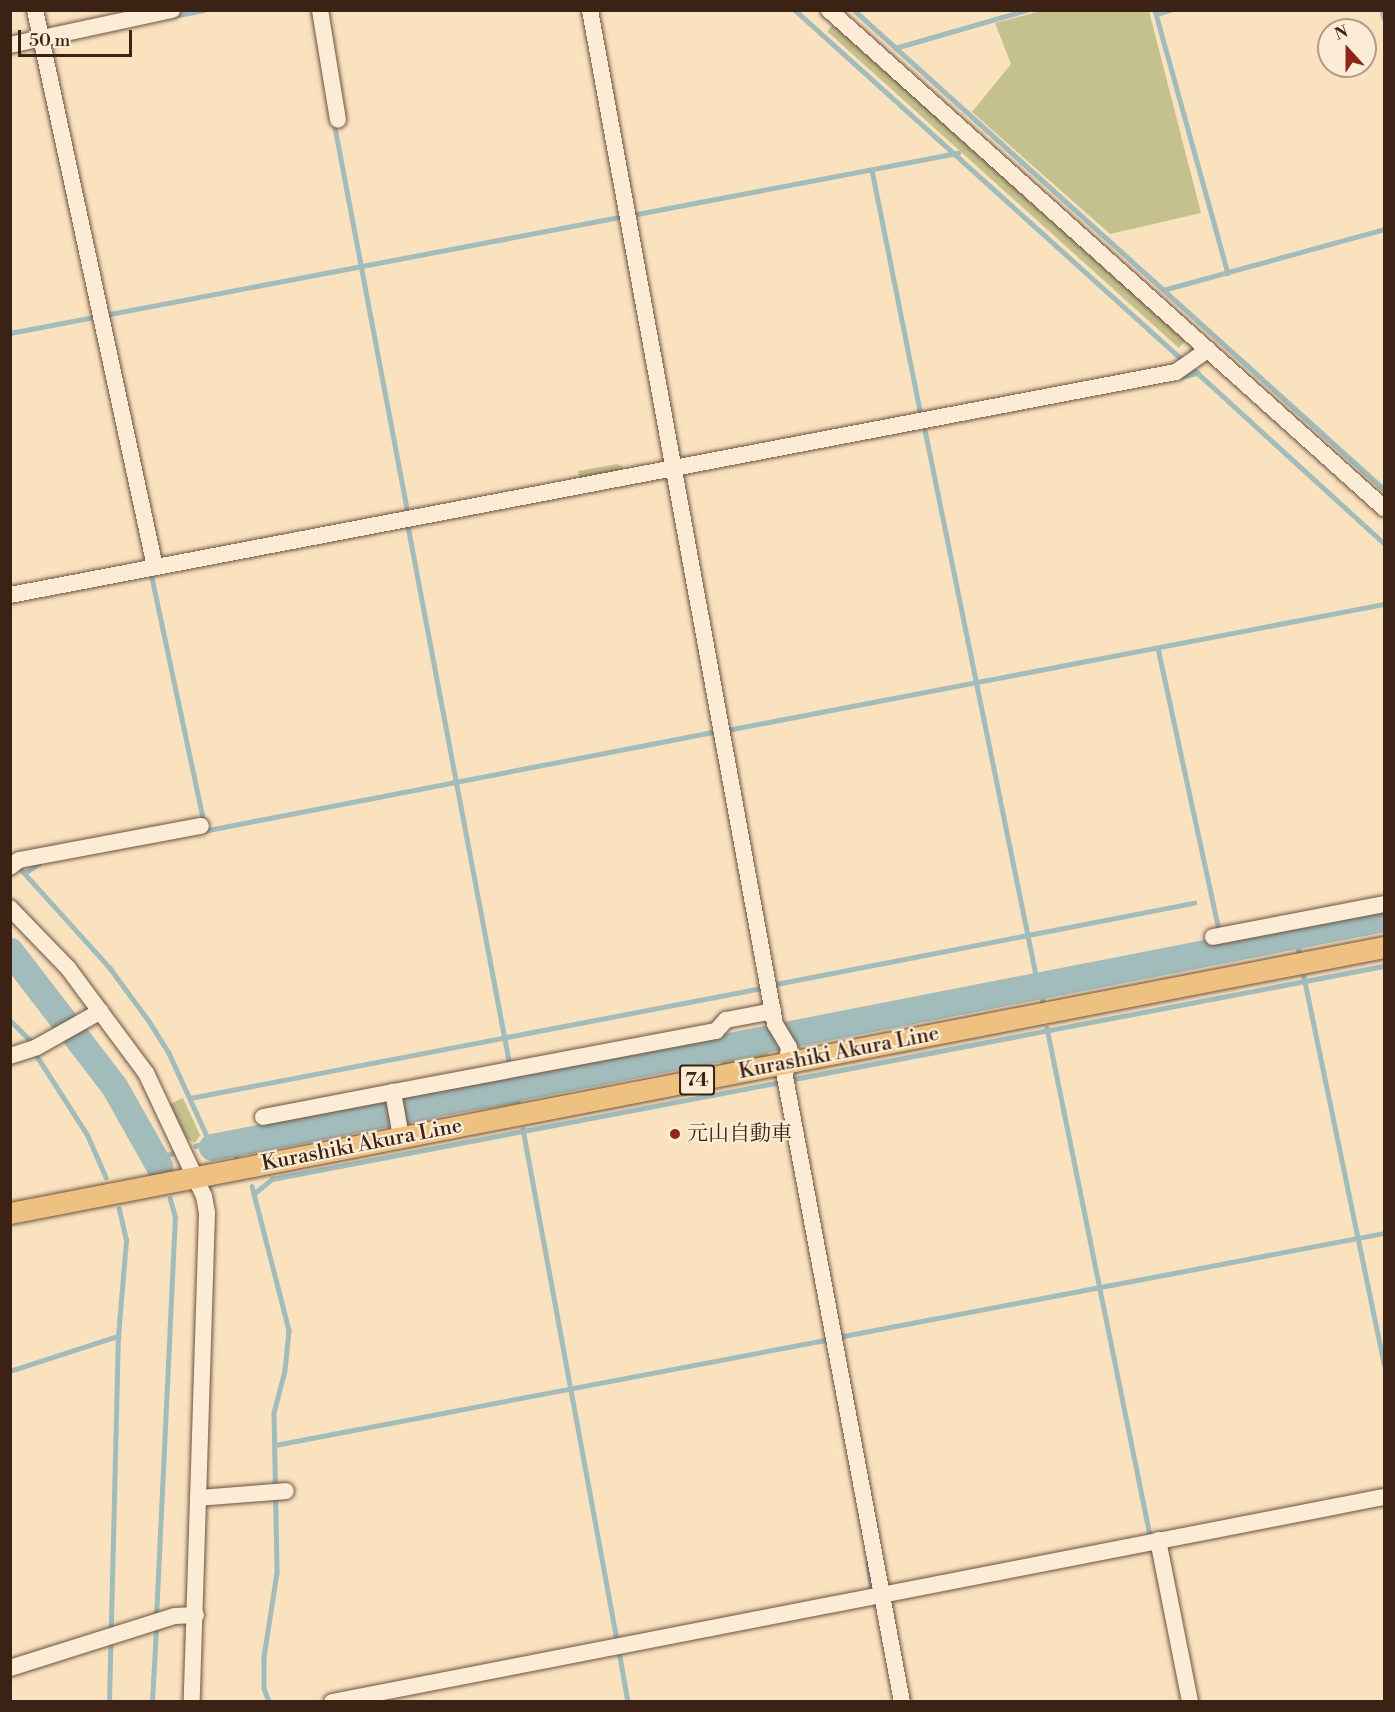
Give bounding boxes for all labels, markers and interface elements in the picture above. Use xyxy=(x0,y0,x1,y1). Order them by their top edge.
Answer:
scale bar xyxy=(21,18,135,56)
north arrow xyxy=(1317,18,1377,78)
text: N xyxy=(1332,21,1351,45)
text: 50 m xyxy=(29,29,70,52)
street label: Kurashiki Akura Line xyxy=(736,1021,942,1085)
road number: 74 xyxy=(679,1063,715,1097)
street label: Kurashiki Akura Line xyxy=(259,1113,465,1177)
place label: 元山自動車 xyxy=(687,1121,792,1147)
marker: 元山自動車 xyxy=(668,1127,682,1141)

